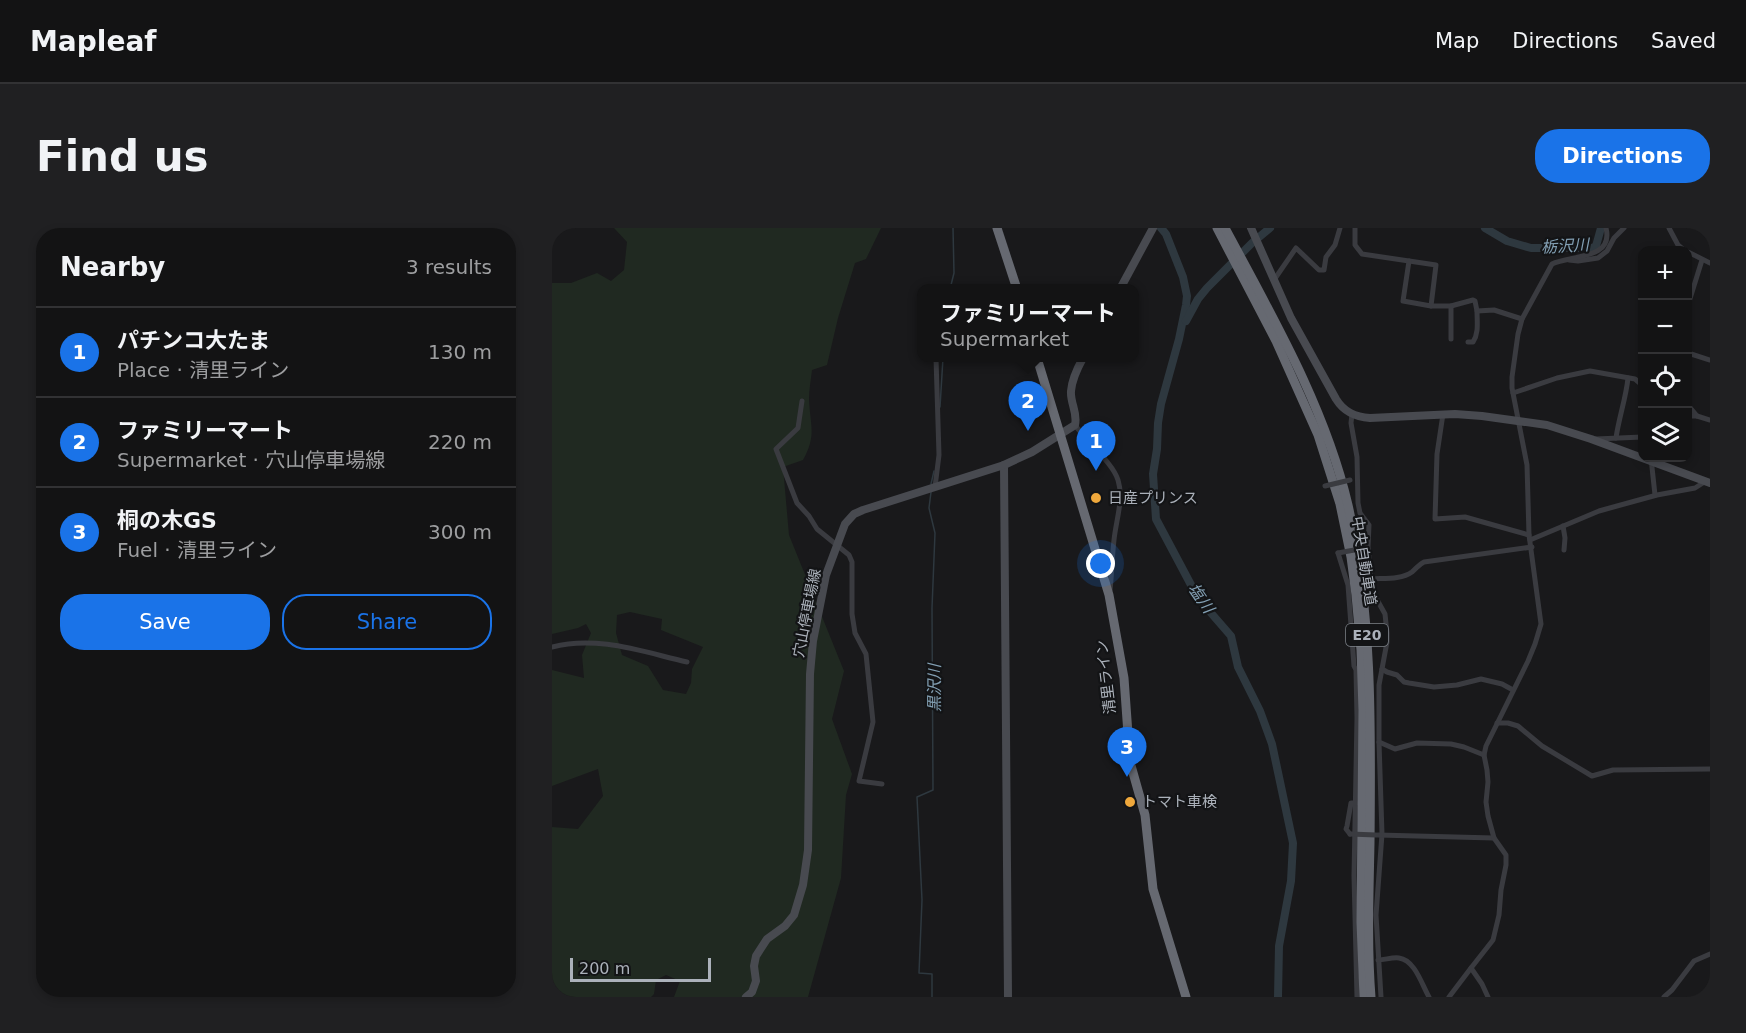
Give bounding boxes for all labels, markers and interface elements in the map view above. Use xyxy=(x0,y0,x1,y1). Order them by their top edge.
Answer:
text: Mapleaf xyxy=(30,25,156,58)
text: Map xyxy=(1435,29,1479,53)
text: Directions xyxy=(1512,29,1618,53)
text: Saved xyxy=(1651,29,1716,53)
button: Directions xyxy=(1535,129,1710,183)
text: Find us xyxy=(36,132,209,181)
water label: 栃沢川 xyxy=(1541,235,1591,257)
map controls xyxy=(1638,246,1692,462)
button: + xyxy=(1638,246,1692,300)
text: Nearby xyxy=(60,252,165,282)
text: 3 results xyxy=(406,255,492,279)
popup xyxy=(917,284,1139,362)
button: − xyxy=(1638,300,1692,354)
text: ファミリーマート xyxy=(940,301,1116,326)
text: Supermarket xyxy=(940,327,1069,351)
text: パチンコ大たま xyxy=(117,328,270,353)
text: 1 xyxy=(73,340,86,364)
text: 130 m xyxy=(428,340,492,364)
button: locate xyxy=(1638,354,1692,408)
text: Place · 清里ライン xyxy=(117,358,289,382)
pin: 2 xyxy=(1008,382,1048,431)
button: layers xyxy=(1638,408,1692,462)
text: ファミリーマート xyxy=(117,418,293,443)
pin: 1 xyxy=(1076,422,1116,471)
text: 2 xyxy=(73,430,86,454)
text: 220 m xyxy=(428,430,492,454)
text: Supermarket · 穴山停車場線 xyxy=(117,448,385,472)
place label: 日産プリンス xyxy=(1108,489,1198,507)
marker: 日産プリンス xyxy=(1089,491,1103,505)
text: 桐の木GS xyxy=(117,508,217,533)
street label: 中央自動車道 xyxy=(1348,515,1380,607)
text: 3 xyxy=(73,520,86,544)
text: 300 m xyxy=(428,520,492,544)
text: Fuel · 清里ライン xyxy=(117,538,277,562)
your location xyxy=(1086,549,1115,578)
street label: 穴山停車場線 xyxy=(790,567,824,659)
water label: 塩川 xyxy=(1184,579,1219,618)
button: Save xyxy=(60,594,270,650)
button: Share xyxy=(282,594,492,650)
road number: E20 xyxy=(1346,624,1388,646)
street label: 清里ライン xyxy=(1092,639,1120,715)
water label: 黒沢川 xyxy=(925,662,944,712)
pin: 3 xyxy=(1108,728,1146,777)
place label: トマト車検 xyxy=(1142,793,1217,811)
marker: トマト車検 xyxy=(1123,795,1137,809)
scale bar xyxy=(570,955,711,982)
text: 200 m xyxy=(579,959,630,978)

